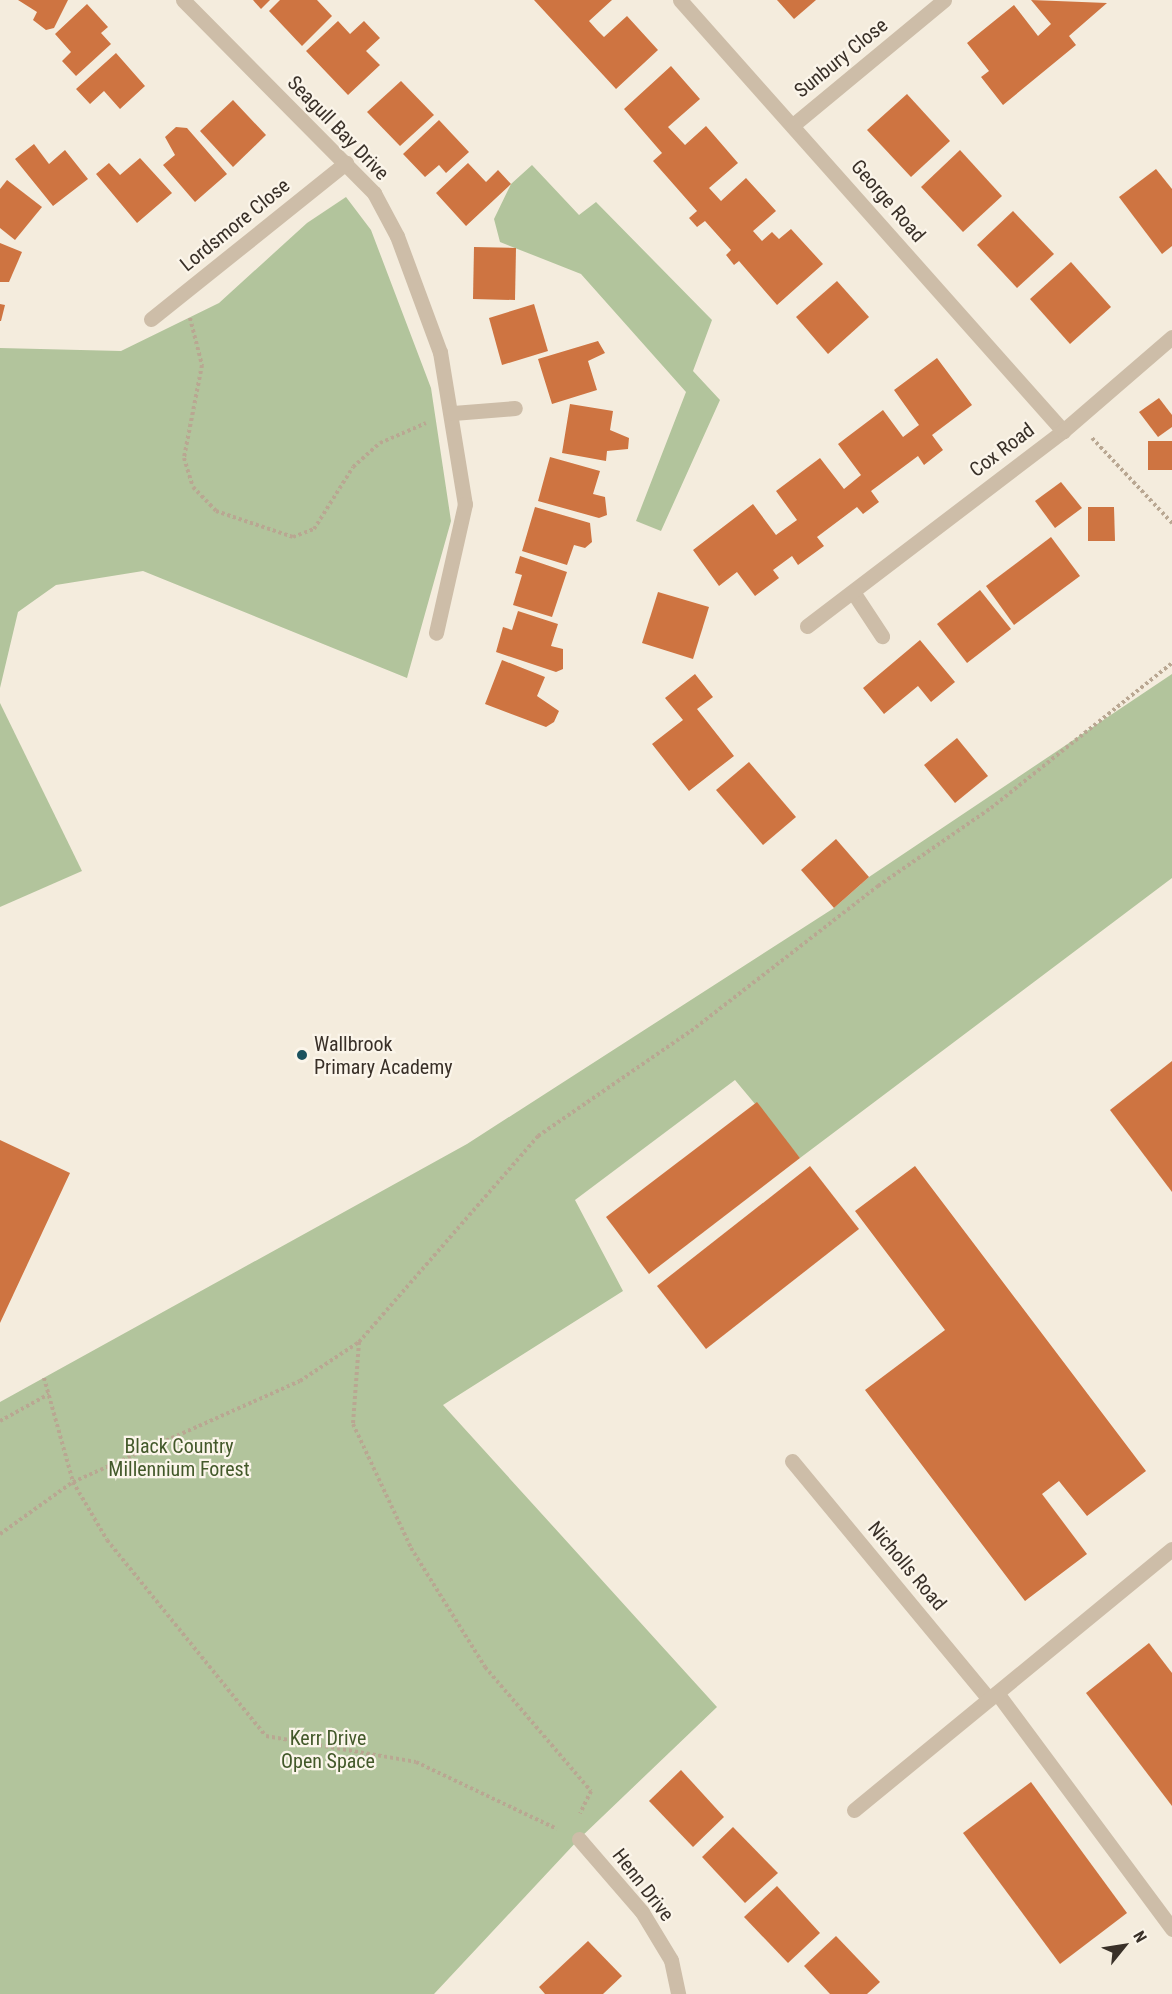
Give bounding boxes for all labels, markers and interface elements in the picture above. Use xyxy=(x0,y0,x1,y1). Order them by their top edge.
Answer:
street label: Sunbury Close xyxy=(790,13,892,103)
street label: Seagull Bay Drive xyxy=(282,71,394,185)
street label: George Road xyxy=(846,155,930,247)
street label: Lordsmore Close xyxy=(175,174,295,276)
street label: Cox Road xyxy=(965,418,1039,482)
place label: Wallbrook Primary Academy xyxy=(314,1032,453,1079)
marker: Wallbrook Primary Academy xyxy=(295,1048,309,1062)
park label: Black Country Millennium Forest xyxy=(108,1434,250,1481)
street label: Nicholls Road xyxy=(863,1517,951,1615)
park label: Kerr Drive Open Space xyxy=(281,1726,375,1773)
street label: Henn Drive xyxy=(607,1844,679,1926)
north arrow xyxy=(1094,1916,1154,1976)
text: N xyxy=(1129,1928,1151,1946)

